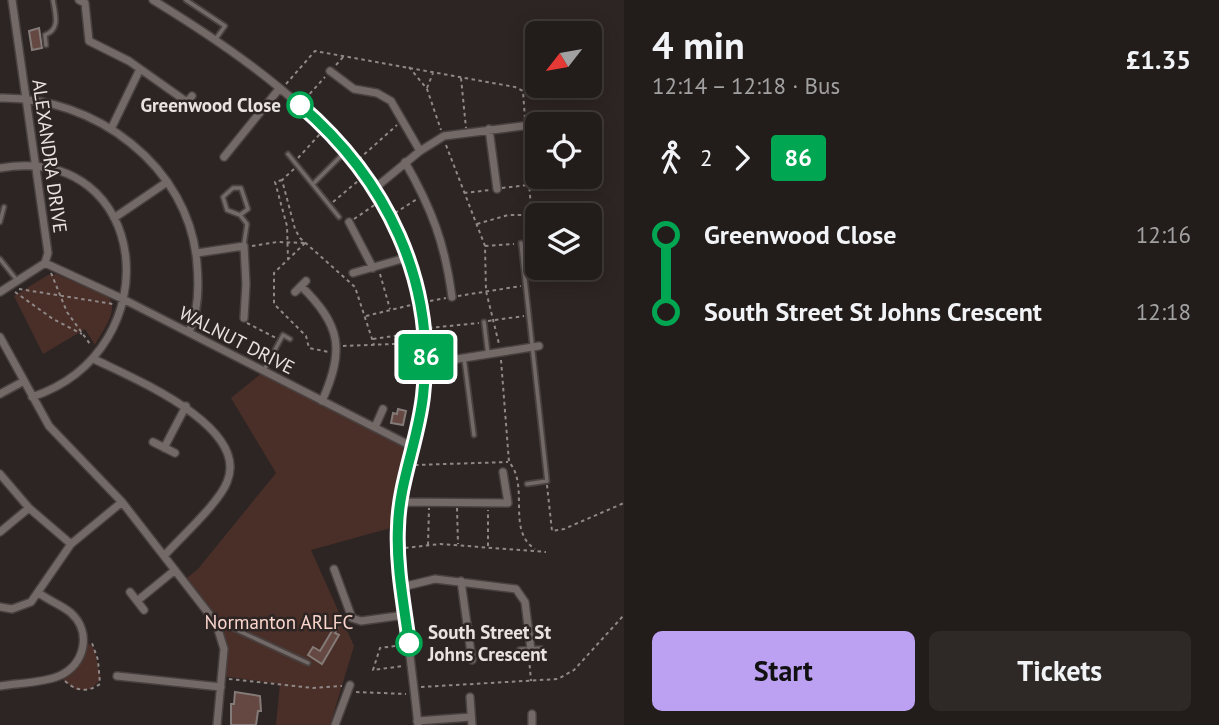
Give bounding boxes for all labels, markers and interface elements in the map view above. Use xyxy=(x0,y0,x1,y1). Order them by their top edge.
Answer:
text: 4 min xyxy=(652,20,745,69)
north arrow xyxy=(525,21,602,98)
map controls xyxy=(525,21,602,280)
text: £1.35 xyxy=(1126,43,1191,76)
text: 12:14 – 12:18 · Bus xyxy=(652,71,840,100)
street label: ALEXANDRA DRIVE xyxy=(27,78,73,234)
marker: Greenwood Close xyxy=(287,92,313,118)
place label: Greenwood Close xyxy=(140,93,281,117)
button: locate xyxy=(525,112,602,189)
icon: walk xyxy=(652,139,690,177)
icon: forward xyxy=(723,139,761,177)
text: 86 xyxy=(785,142,812,173)
text: 2 xyxy=(700,143,713,172)
button: layers xyxy=(525,203,602,280)
text: Greenwood Close xyxy=(704,218,896,251)
text: 12:16 xyxy=(1136,220,1191,249)
text: South Street St Johns Crescent xyxy=(704,295,1042,328)
text: 12:18 xyxy=(1136,297,1191,326)
street label: WALNUT DRIVE xyxy=(175,301,299,379)
line badge: 86 xyxy=(394,334,458,380)
text: 86 xyxy=(412,341,440,372)
park label: Normanton ARLFC xyxy=(205,610,354,634)
place label: South Street St Johns Crescent xyxy=(427,620,551,666)
marker: South Street St Johns Crescent xyxy=(396,630,422,656)
button: Start xyxy=(652,631,915,711)
button: Tickets xyxy=(929,631,1191,711)

